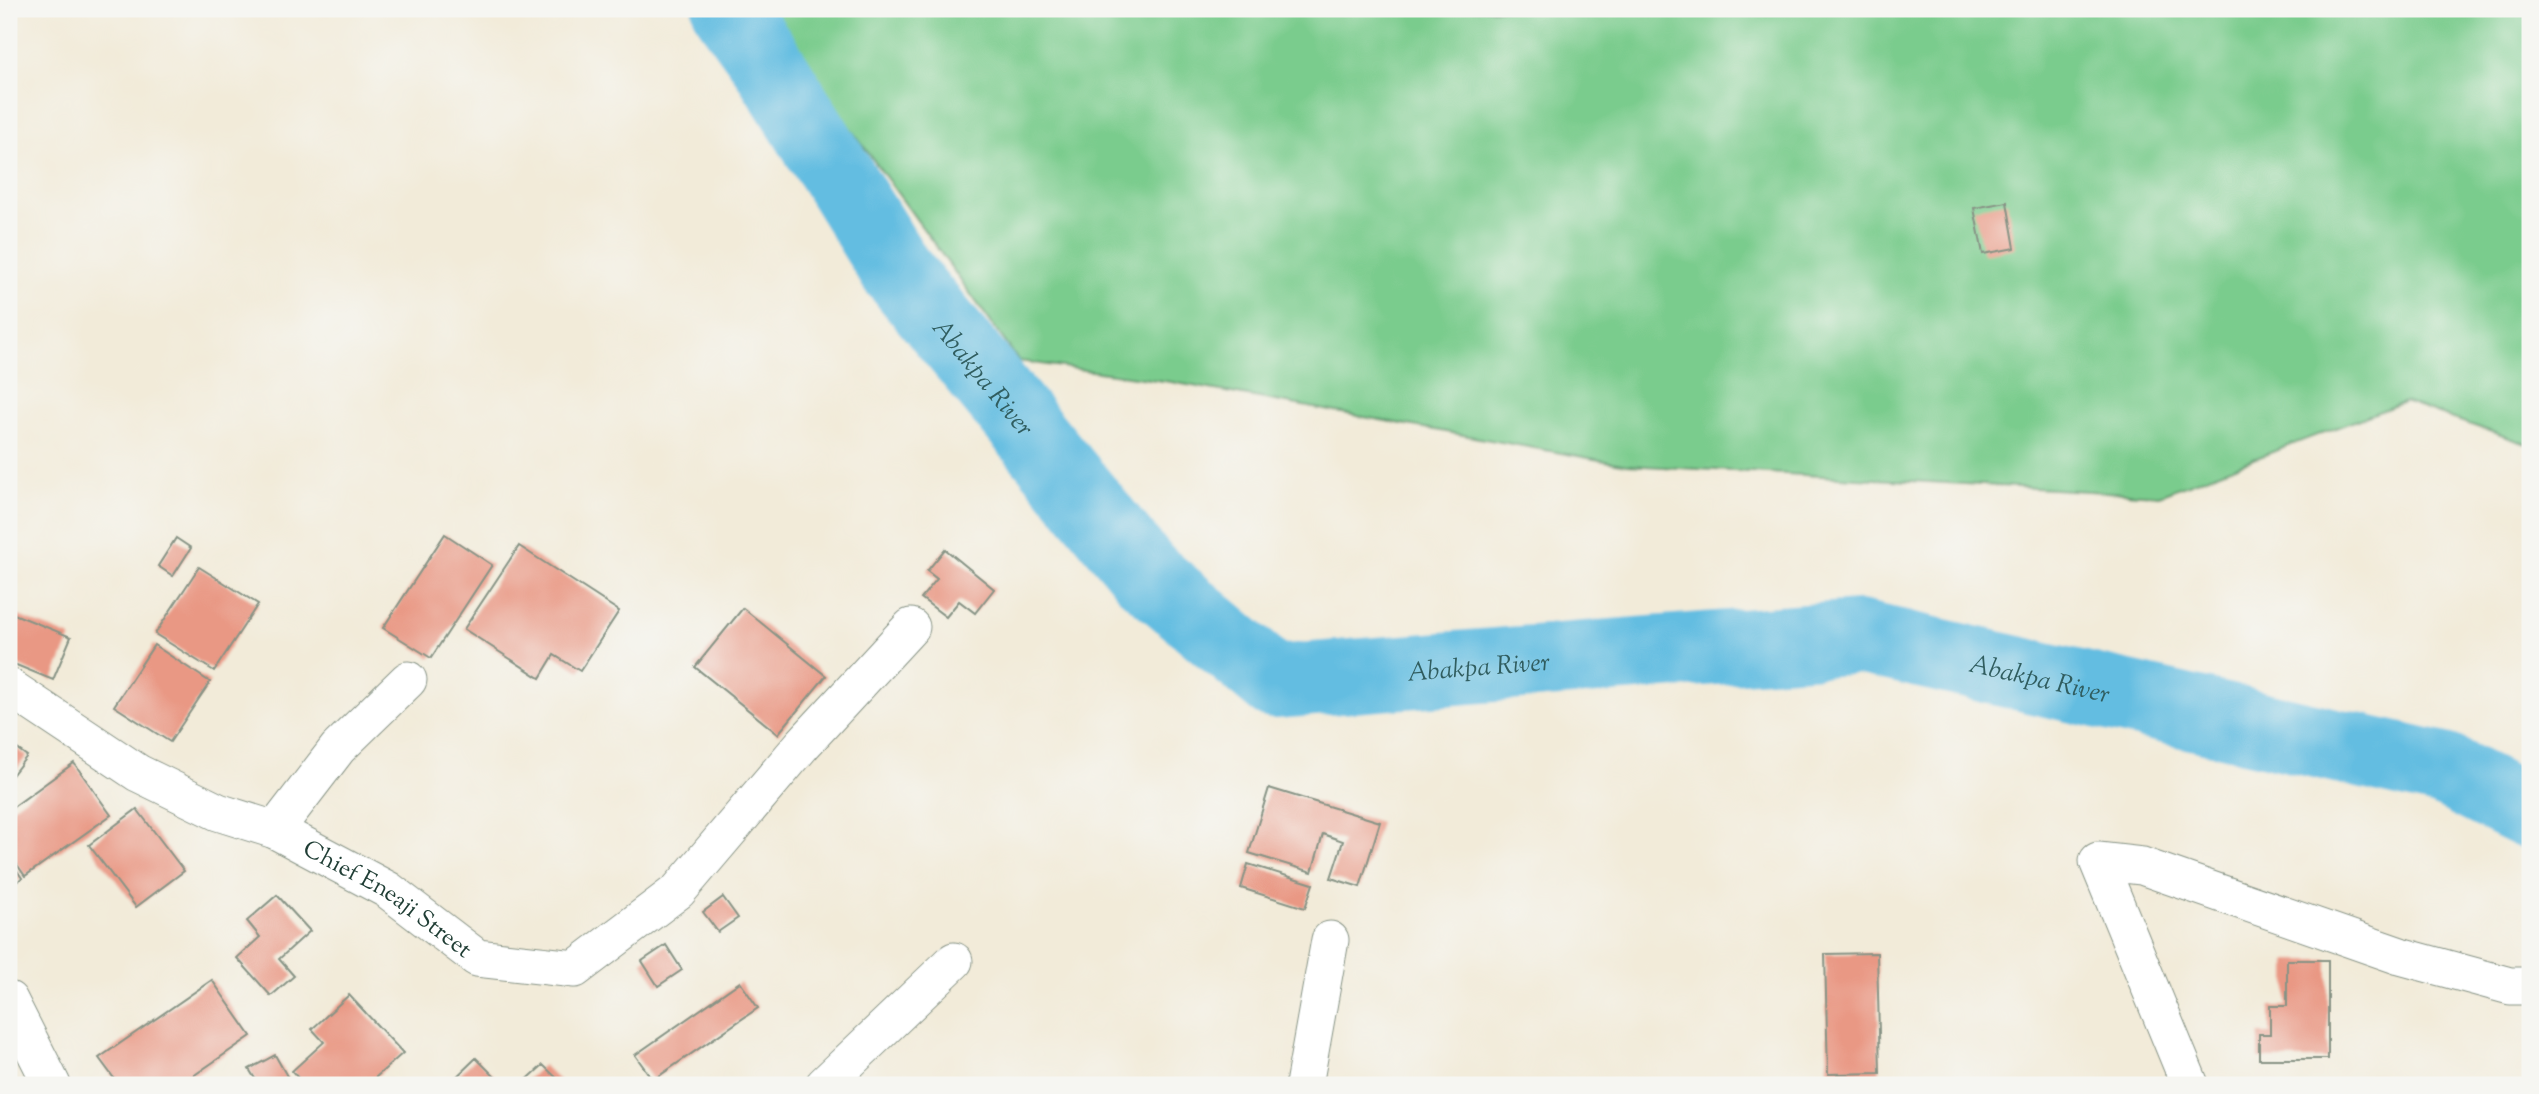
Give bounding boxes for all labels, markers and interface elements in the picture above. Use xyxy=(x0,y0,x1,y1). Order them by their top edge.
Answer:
water label: Abakpa River xyxy=(922,311,1041,445)
water label: Abakpa River xyxy=(1406,645,1551,693)
water label: Abakpa River xyxy=(1965,647,2113,714)
street label: Chief Eneaji Street xyxy=(296,833,478,967)

